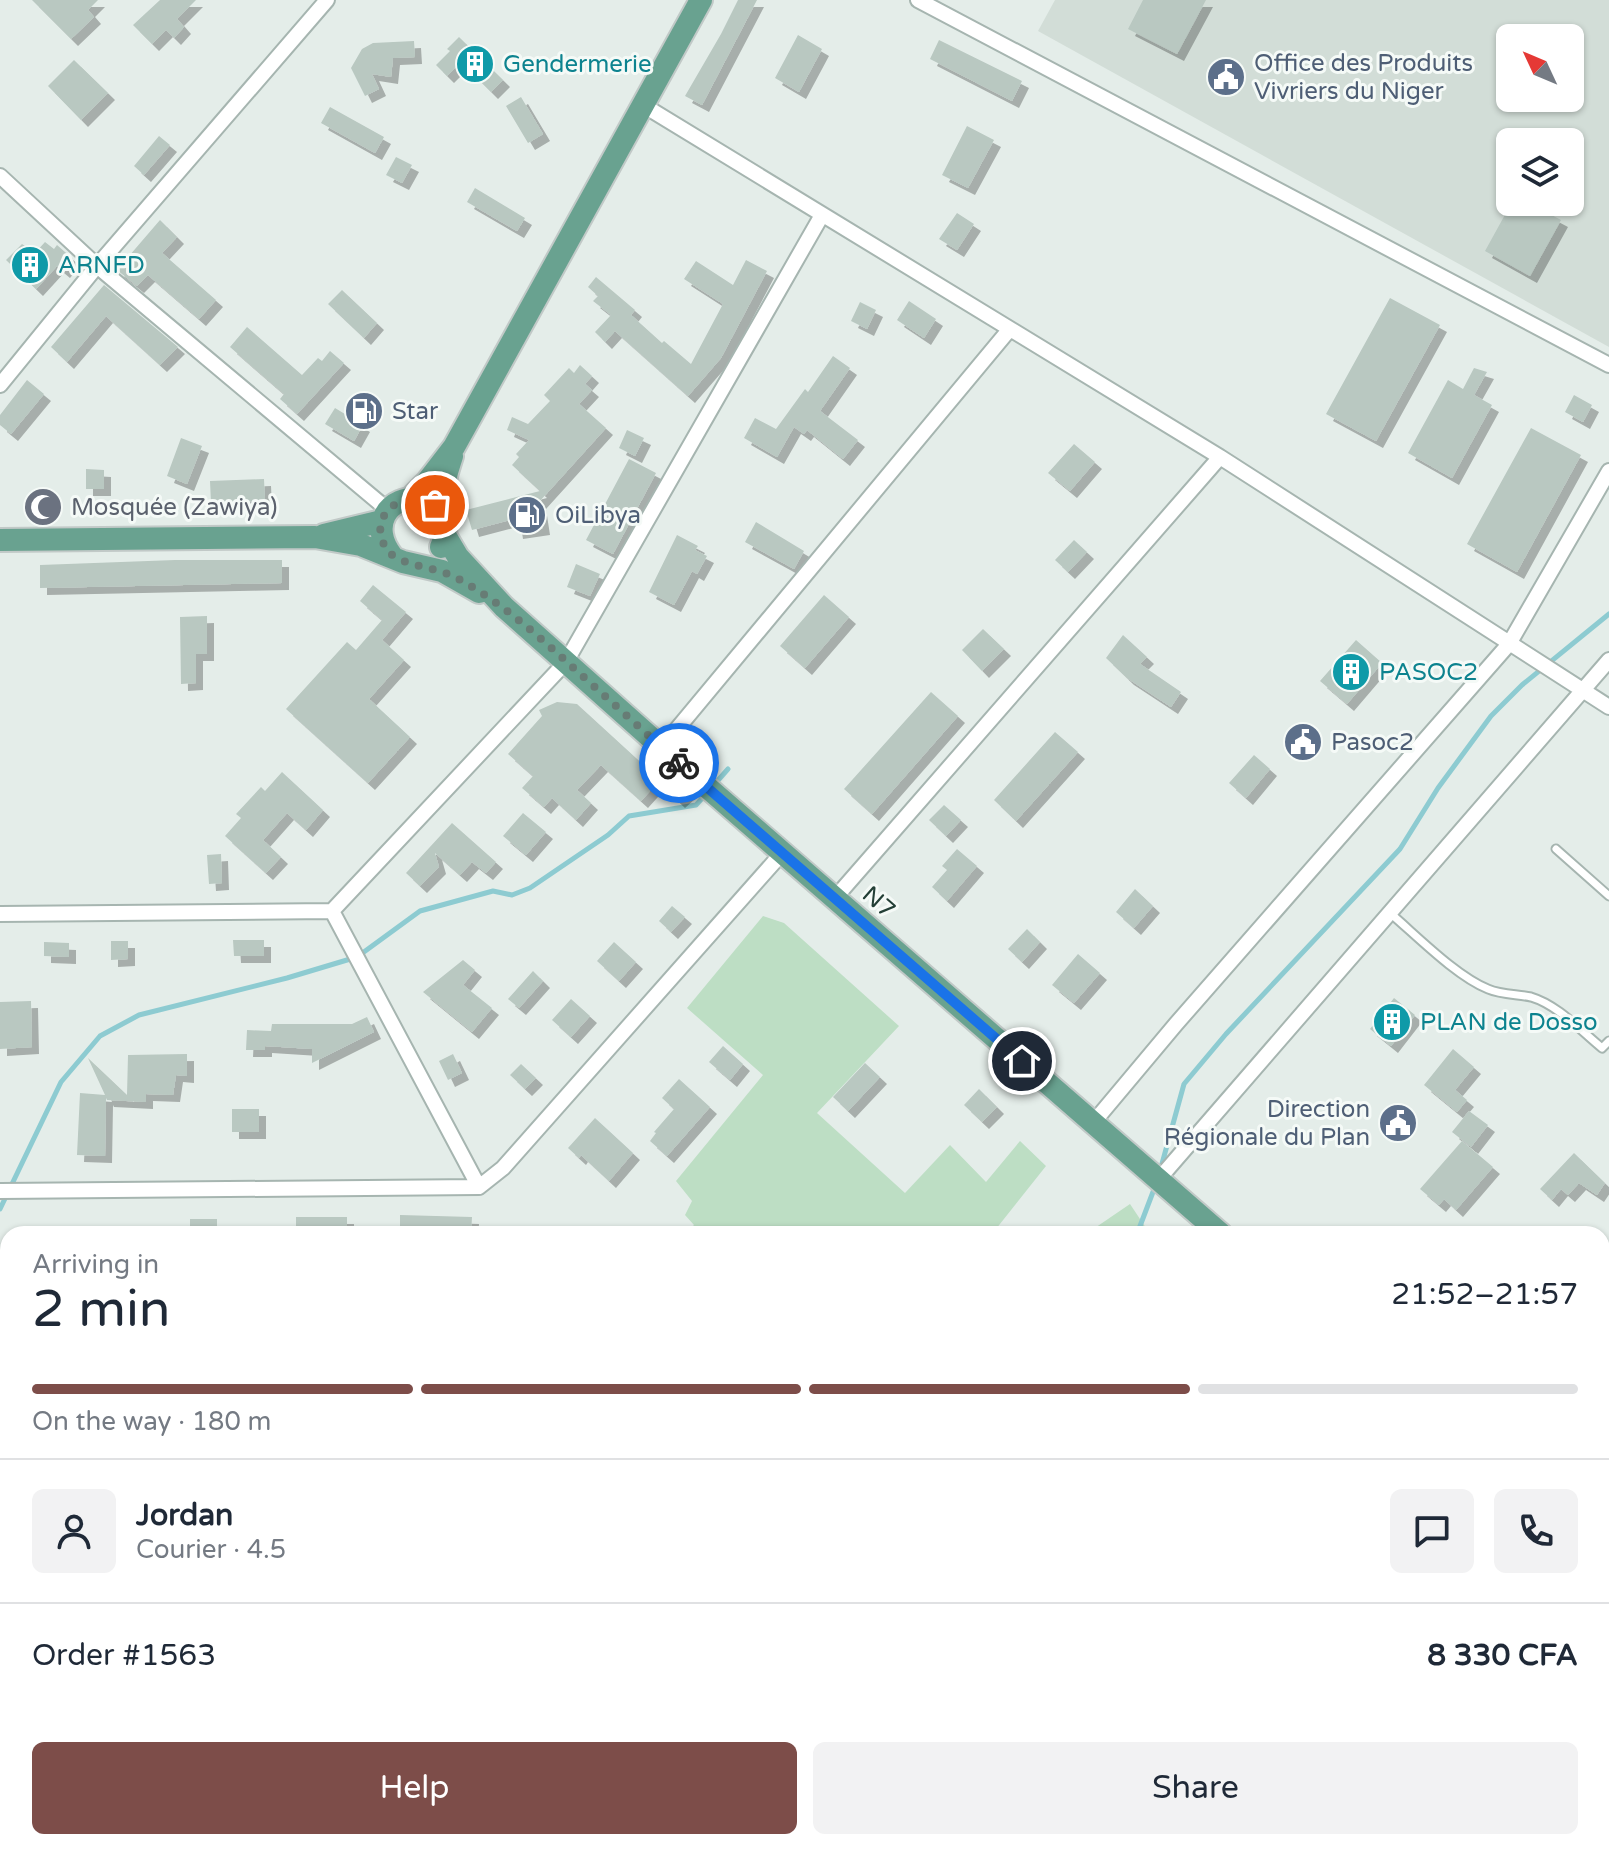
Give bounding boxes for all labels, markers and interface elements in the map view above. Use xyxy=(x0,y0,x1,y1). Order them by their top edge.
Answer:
north arrow xyxy=(1496,24,1584,112)
map controls xyxy=(1496,24,1584,216)
building icon: Gendermerie xyxy=(454,43,496,85)
place label: Office des Produits Vivriers du Niger xyxy=(1254,49,1473,106)
place label: Gendermerie xyxy=(503,50,652,79)
public building icon: Office des Produits Vivriers du Niger xyxy=(1205,56,1247,98)
button: layers xyxy=(1496,128,1584,216)
building icon: ARNFD xyxy=(9,244,51,286)
place label: ARNFD xyxy=(58,251,145,280)
fuel station icon: Star xyxy=(343,390,385,432)
place label: Star xyxy=(392,397,439,426)
pin xyxy=(401,471,469,539)
icon: bag xyxy=(413,483,457,527)
mosque icon: Mosquée (Zawiya) xyxy=(22,486,64,528)
place label: Mosquée (Zawiya) xyxy=(71,493,277,522)
fuel station icon: OiLibya xyxy=(506,494,548,536)
place label: OiLibya xyxy=(555,501,641,530)
building icon: PASOC2 xyxy=(1330,651,1372,693)
place label: PASOC2 xyxy=(1379,658,1478,687)
public building icon: Pasoc2 xyxy=(1282,721,1324,763)
courier xyxy=(639,723,719,803)
place label: Pasoc2 xyxy=(1331,728,1414,757)
icon: bike xyxy=(657,741,701,785)
street label: N7 xyxy=(856,880,901,925)
building icon: PLAN de Dosso xyxy=(1371,1001,1413,1043)
place label: PLAN de Dosso xyxy=(1420,1008,1598,1037)
pin xyxy=(988,1027,1056,1095)
icon: home xyxy=(1000,1039,1044,1083)
place label: Direction Régionale du Plan xyxy=(1164,1095,1370,1152)
public building icon: Direction Régionale du Plan xyxy=(1377,1102,1419,1144)
text: Arriving in xyxy=(32,1249,159,1280)
text: 21:52–21:57 xyxy=(1391,1276,1578,1313)
text: 2 min xyxy=(32,1278,171,1341)
text: On the way · 180 m xyxy=(32,1406,271,1437)
button: person xyxy=(32,1489,116,1573)
button: chat xyxy=(1390,1489,1474,1573)
button: phone xyxy=(1494,1489,1578,1573)
text: Jordan xyxy=(136,1497,233,1534)
text: Courier · 4.5 xyxy=(136,1534,286,1565)
text: Order #1563 xyxy=(32,1637,216,1674)
text: 8 330 CFA xyxy=(1427,1637,1578,1674)
button: Help xyxy=(32,1742,797,1834)
button: Share xyxy=(813,1742,1578,1834)

